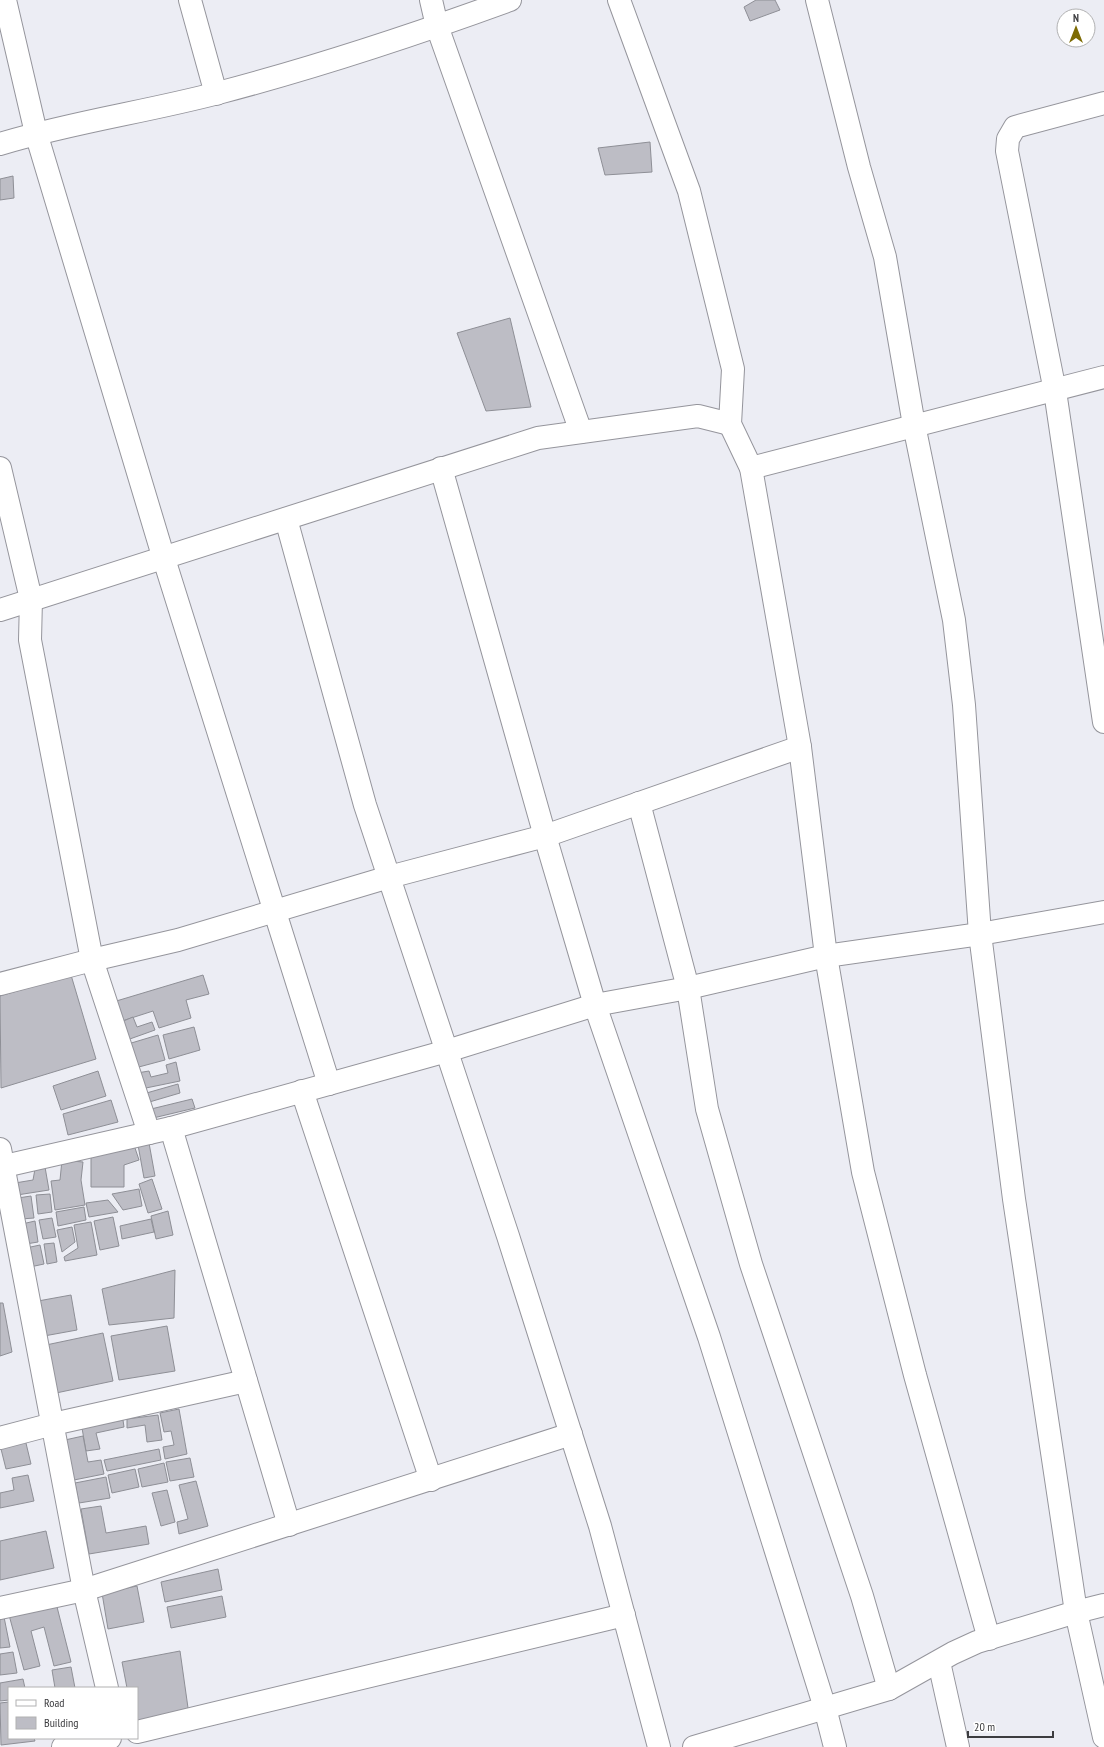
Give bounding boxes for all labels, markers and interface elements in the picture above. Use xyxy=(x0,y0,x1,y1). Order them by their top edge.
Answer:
north arrow xyxy=(1056,8,1096,48)
text: N xyxy=(1073,11,1079,25)
legend xyxy=(8,1687,138,1739)
text: Road xyxy=(44,1695,64,1710)
scale bar xyxy=(968,1713,1053,1739)
text: Building xyxy=(44,1715,79,1730)
text: 20 m xyxy=(974,1719,995,1734)

